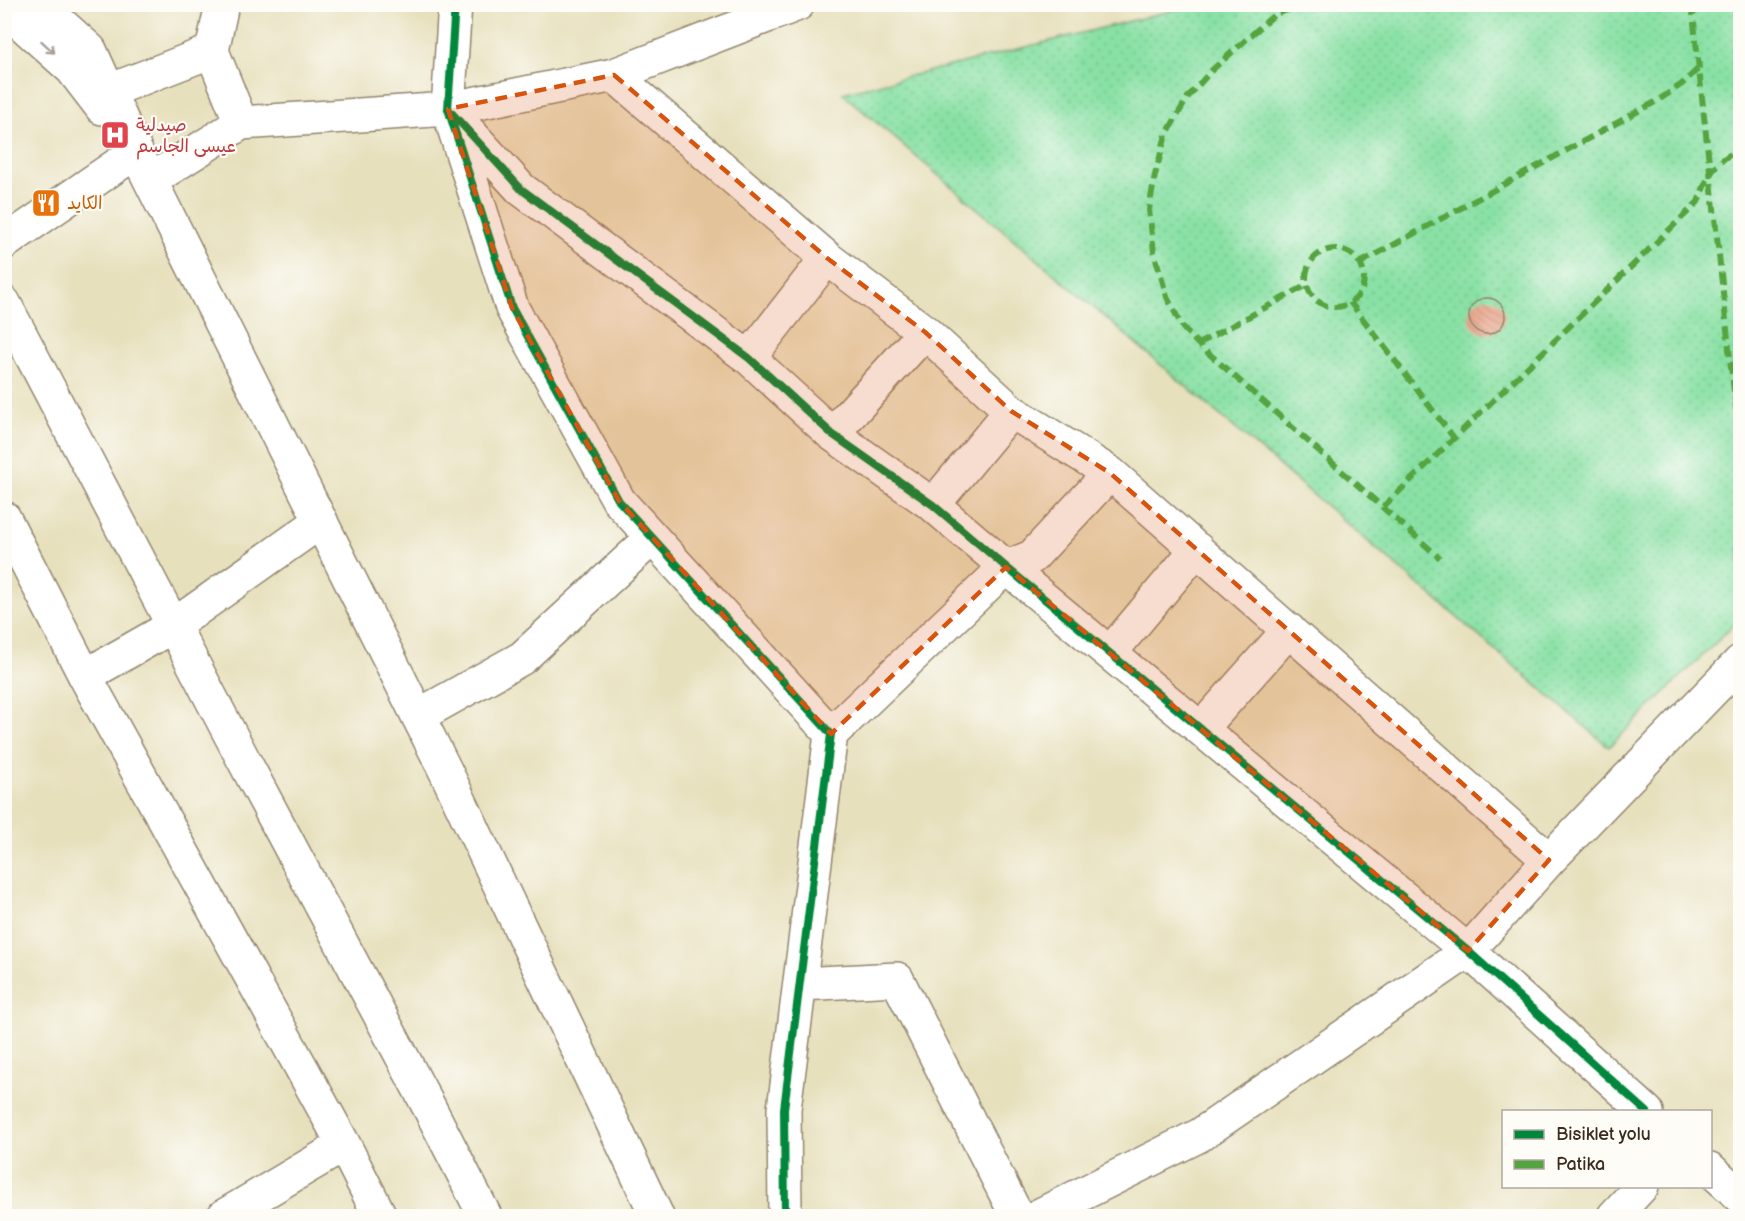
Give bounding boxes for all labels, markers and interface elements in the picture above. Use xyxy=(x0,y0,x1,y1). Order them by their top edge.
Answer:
one-way arrow xyxy=(40,40,55,54)
place label: صيدلية عيسى الجاسم xyxy=(136,115,236,160)
hospital icon: صيدلية عيسى الجاسم xyxy=(99,119,131,151)
restaurant icon: الكايد xyxy=(30,187,62,219)
place label: الكايد xyxy=(67,193,102,214)
legend xyxy=(1502,1110,1712,1188)
text: Bisiklet yolu xyxy=(1556,1124,1651,1145)
text: Patika xyxy=(1556,1154,1605,1175)

